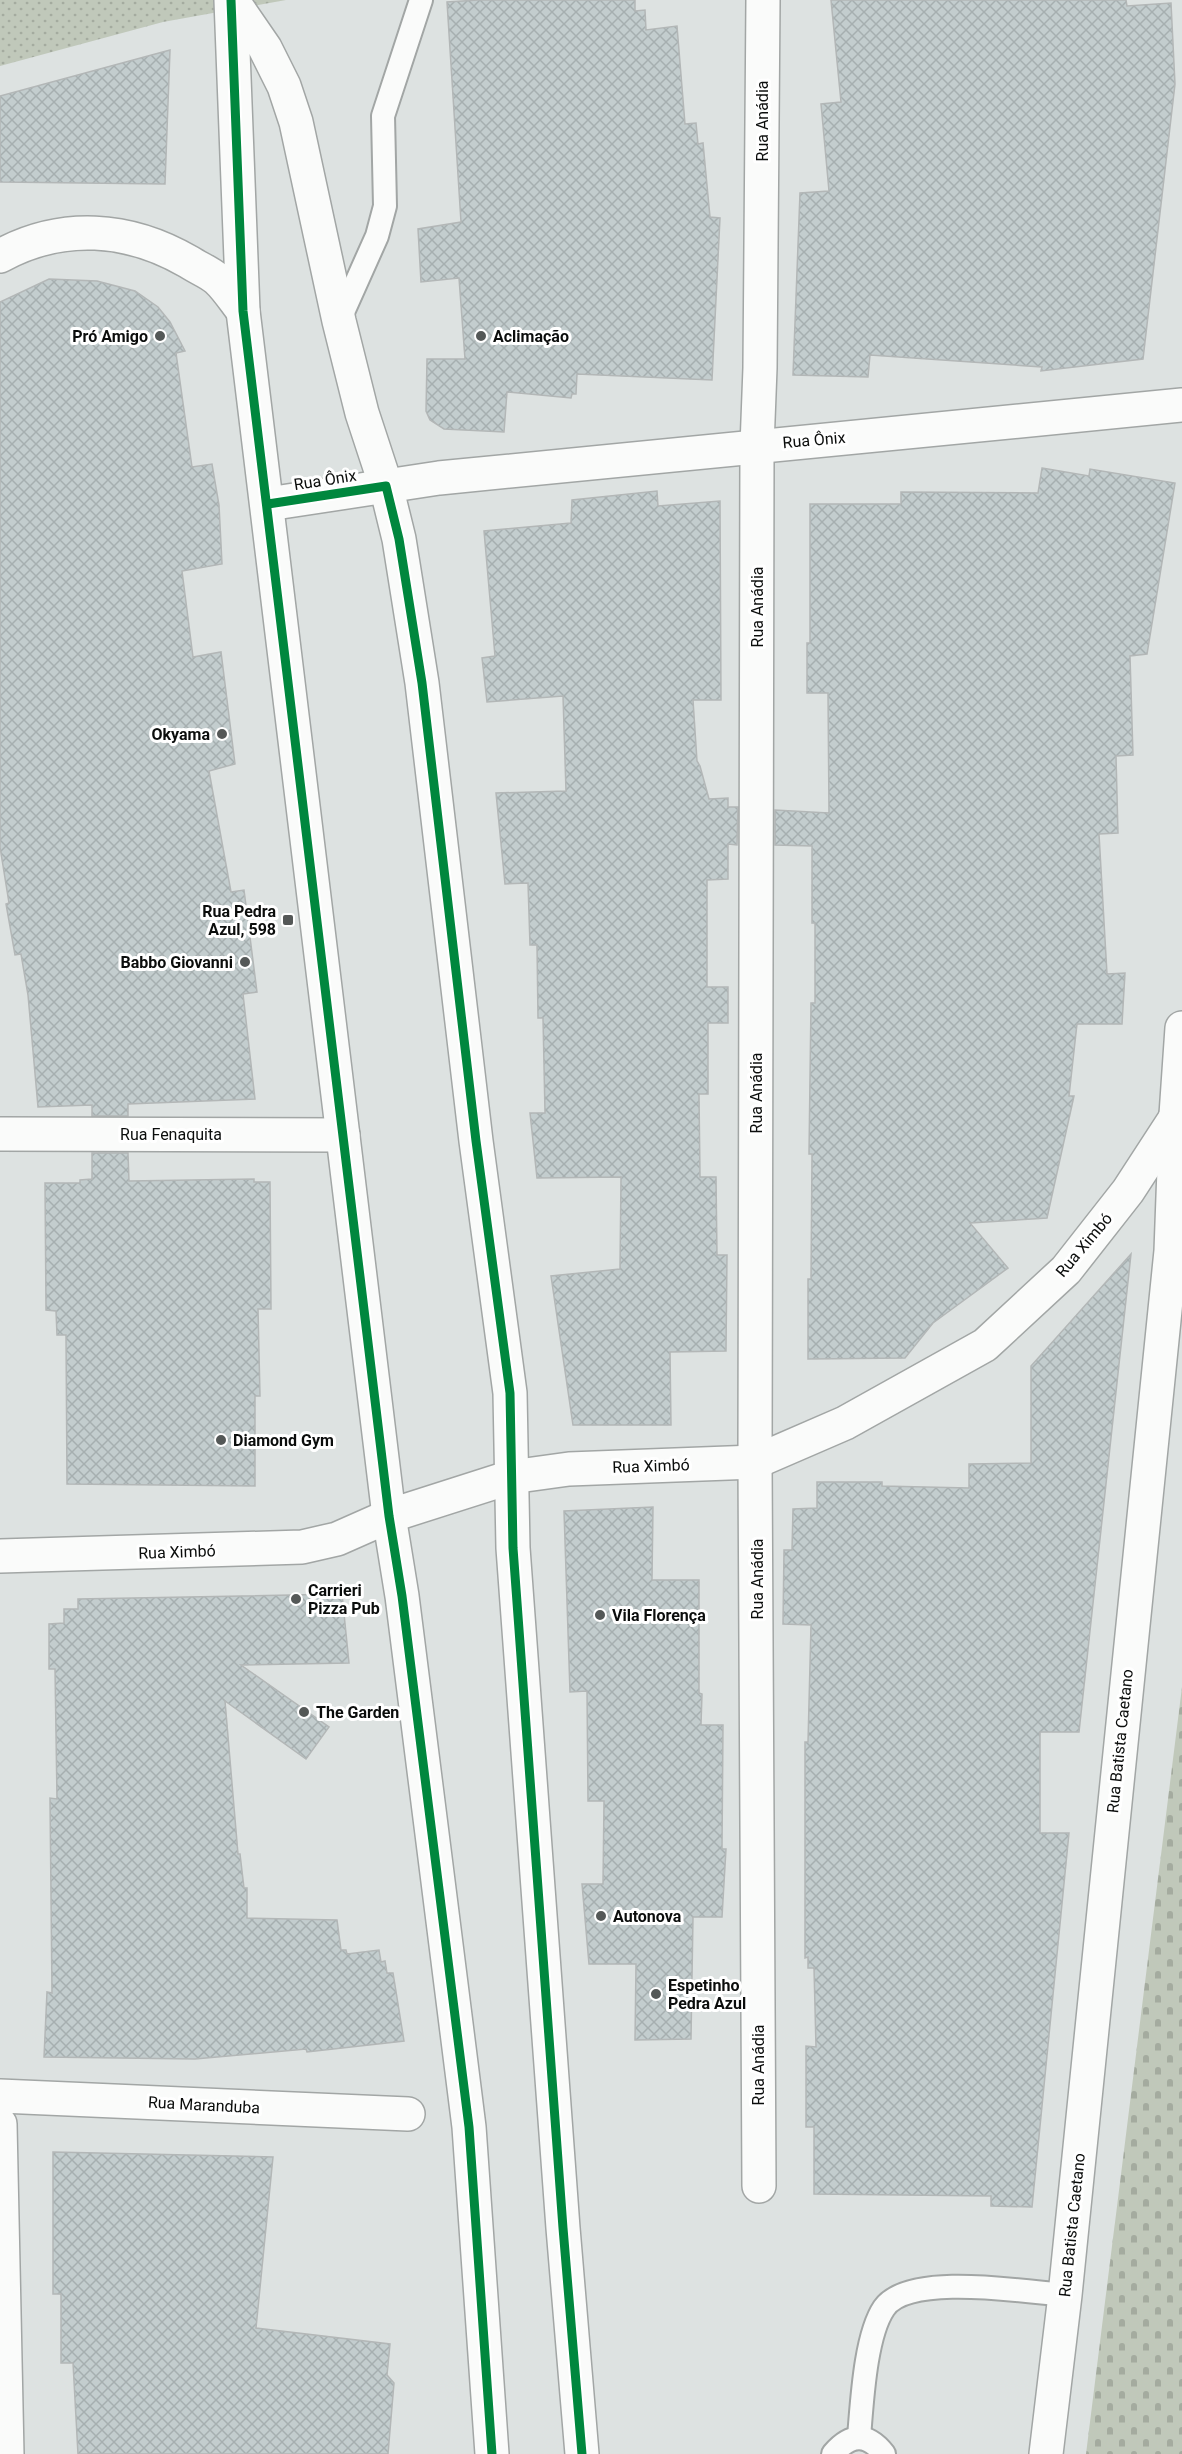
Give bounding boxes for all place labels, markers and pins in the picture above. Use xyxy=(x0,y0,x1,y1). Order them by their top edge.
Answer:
place label: Pró Amigo xyxy=(72,327,148,346)
place label: Aclimação xyxy=(493,327,569,346)
marker: Pró Amigo xyxy=(153,329,167,343)
marker: Aclimação xyxy=(474,329,488,343)
place label: Okyama xyxy=(152,725,210,744)
marker: Okyama xyxy=(215,727,229,741)
place label: Rua Pedra Azul, 598 xyxy=(202,902,276,939)
marker: Rua Pedra Azul, 598 xyxy=(281,913,295,927)
place label: Babbo Giovanni xyxy=(120,953,233,972)
marker: Babbo Giovanni xyxy=(238,955,252,969)
place label: Diamond Gym xyxy=(233,1431,334,1450)
marker: Diamond Gym xyxy=(214,1433,228,1447)
place label: Carrieri Pizza Pub xyxy=(308,1581,380,1618)
marker: Carrieri Pizza Pub xyxy=(289,1592,303,1606)
place label: Vila Florença xyxy=(612,1606,706,1625)
marker: Vila Florença xyxy=(593,1608,607,1622)
place label: The Garden xyxy=(316,1703,399,1722)
marker: The Garden xyxy=(297,1705,311,1719)
place label: Autonova xyxy=(613,1907,682,1926)
marker: Autonova xyxy=(594,1909,608,1923)
place label: Espetinho Pedra Azul xyxy=(668,1976,746,2013)
marker: Espetinho Pedra Azul xyxy=(649,1987,663,2001)

